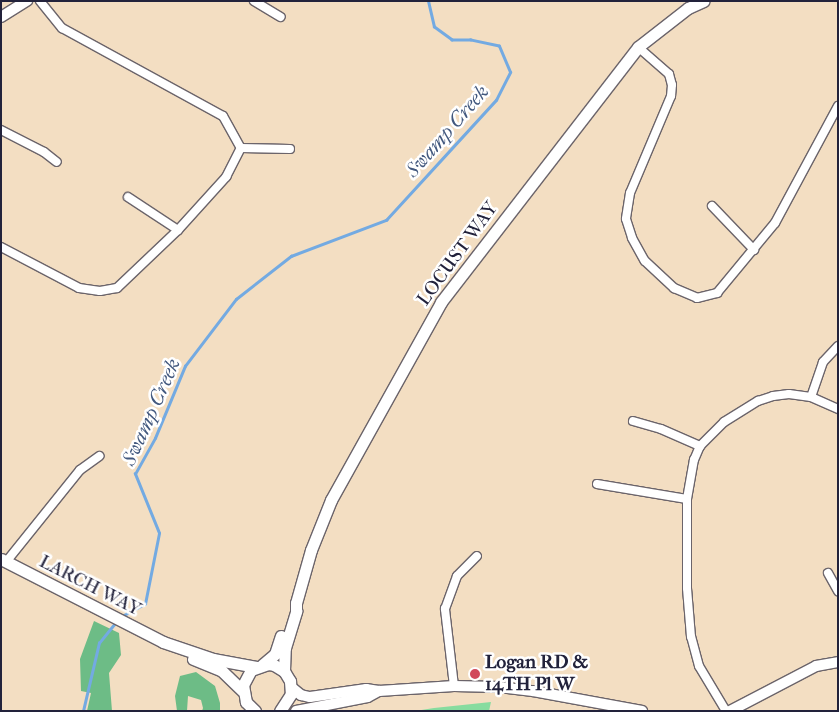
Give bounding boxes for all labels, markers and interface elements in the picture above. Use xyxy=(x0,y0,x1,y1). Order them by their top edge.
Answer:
water label: Swamp Creek xyxy=(400,80,494,182)
street label: LOCUST WAY xyxy=(413,198,503,310)
water label: Swamp Creek xyxy=(117,355,185,469)
street label: LARCH WAY xyxy=(35,551,145,621)
place label: Logan RD & 14TH Pl W xyxy=(485,652,588,696)
marker: Logan RD & 14TH Pl W xyxy=(469,668,481,680)

